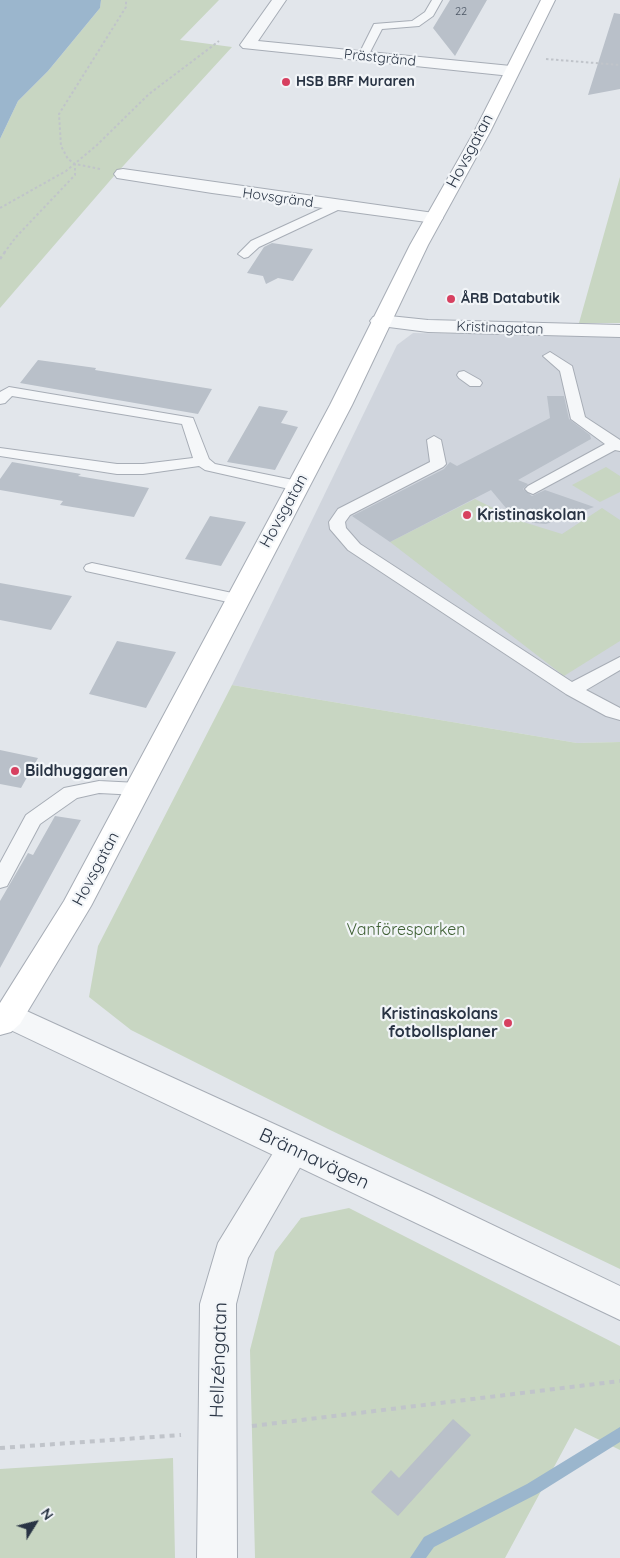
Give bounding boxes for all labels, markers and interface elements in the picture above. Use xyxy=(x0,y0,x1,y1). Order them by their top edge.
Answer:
house number: 22 xyxy=(455,5,467,19)
street label: Prästgränd xyxy=(343,46,417,70)
place label: HSB BRF Muraren xyxy=(296,74,415,90)
marker: HSB BRF Muraren xyxy=(280,76,292,88)
street label: Hovsgatan xyxy=(443,111,497,191)
street label: Hovsgränd xyxy=(241,185,315,211)
place label: ÅRB Databutik xyxy=(461,291,560,307)
marker: ÅRB Databutik xyxy=(445,293,457,305)
street label: Kristinagatan xyxy=(456,318,544,338)
street label: Hovsgatan xyxy=(256,471,312,551)
place label: Kristinaskolan xyxy=(477,505,586,525)
marker: Kristinaskolan xyxy=(461,509,473,521)
place label: Bildhuggaren xyxy=(25,761,128,781)
marker: Bildhuggaren xyxy=(9,765,21,777)
street label: Hovsgatan xyxy=(69,829,123,909)
park label: Vanföresparken xyxy=(346,920,466,940)
place label: Kristinaskolans fotbollsplaner xyxy=(381,1004,498,1042)
marker: Kristinaskolans fotbollsplaner xyxy=(502,1017,514,1029)
street label: Brännavägen xyxy=(255,1124,373,1194)
street label: Hellzéngatan xyxy=(206,1302,232,1418)
north arrow xyxy=(10,1498,60,1548)
text: N xyxy=(37,1505,57,1524)

